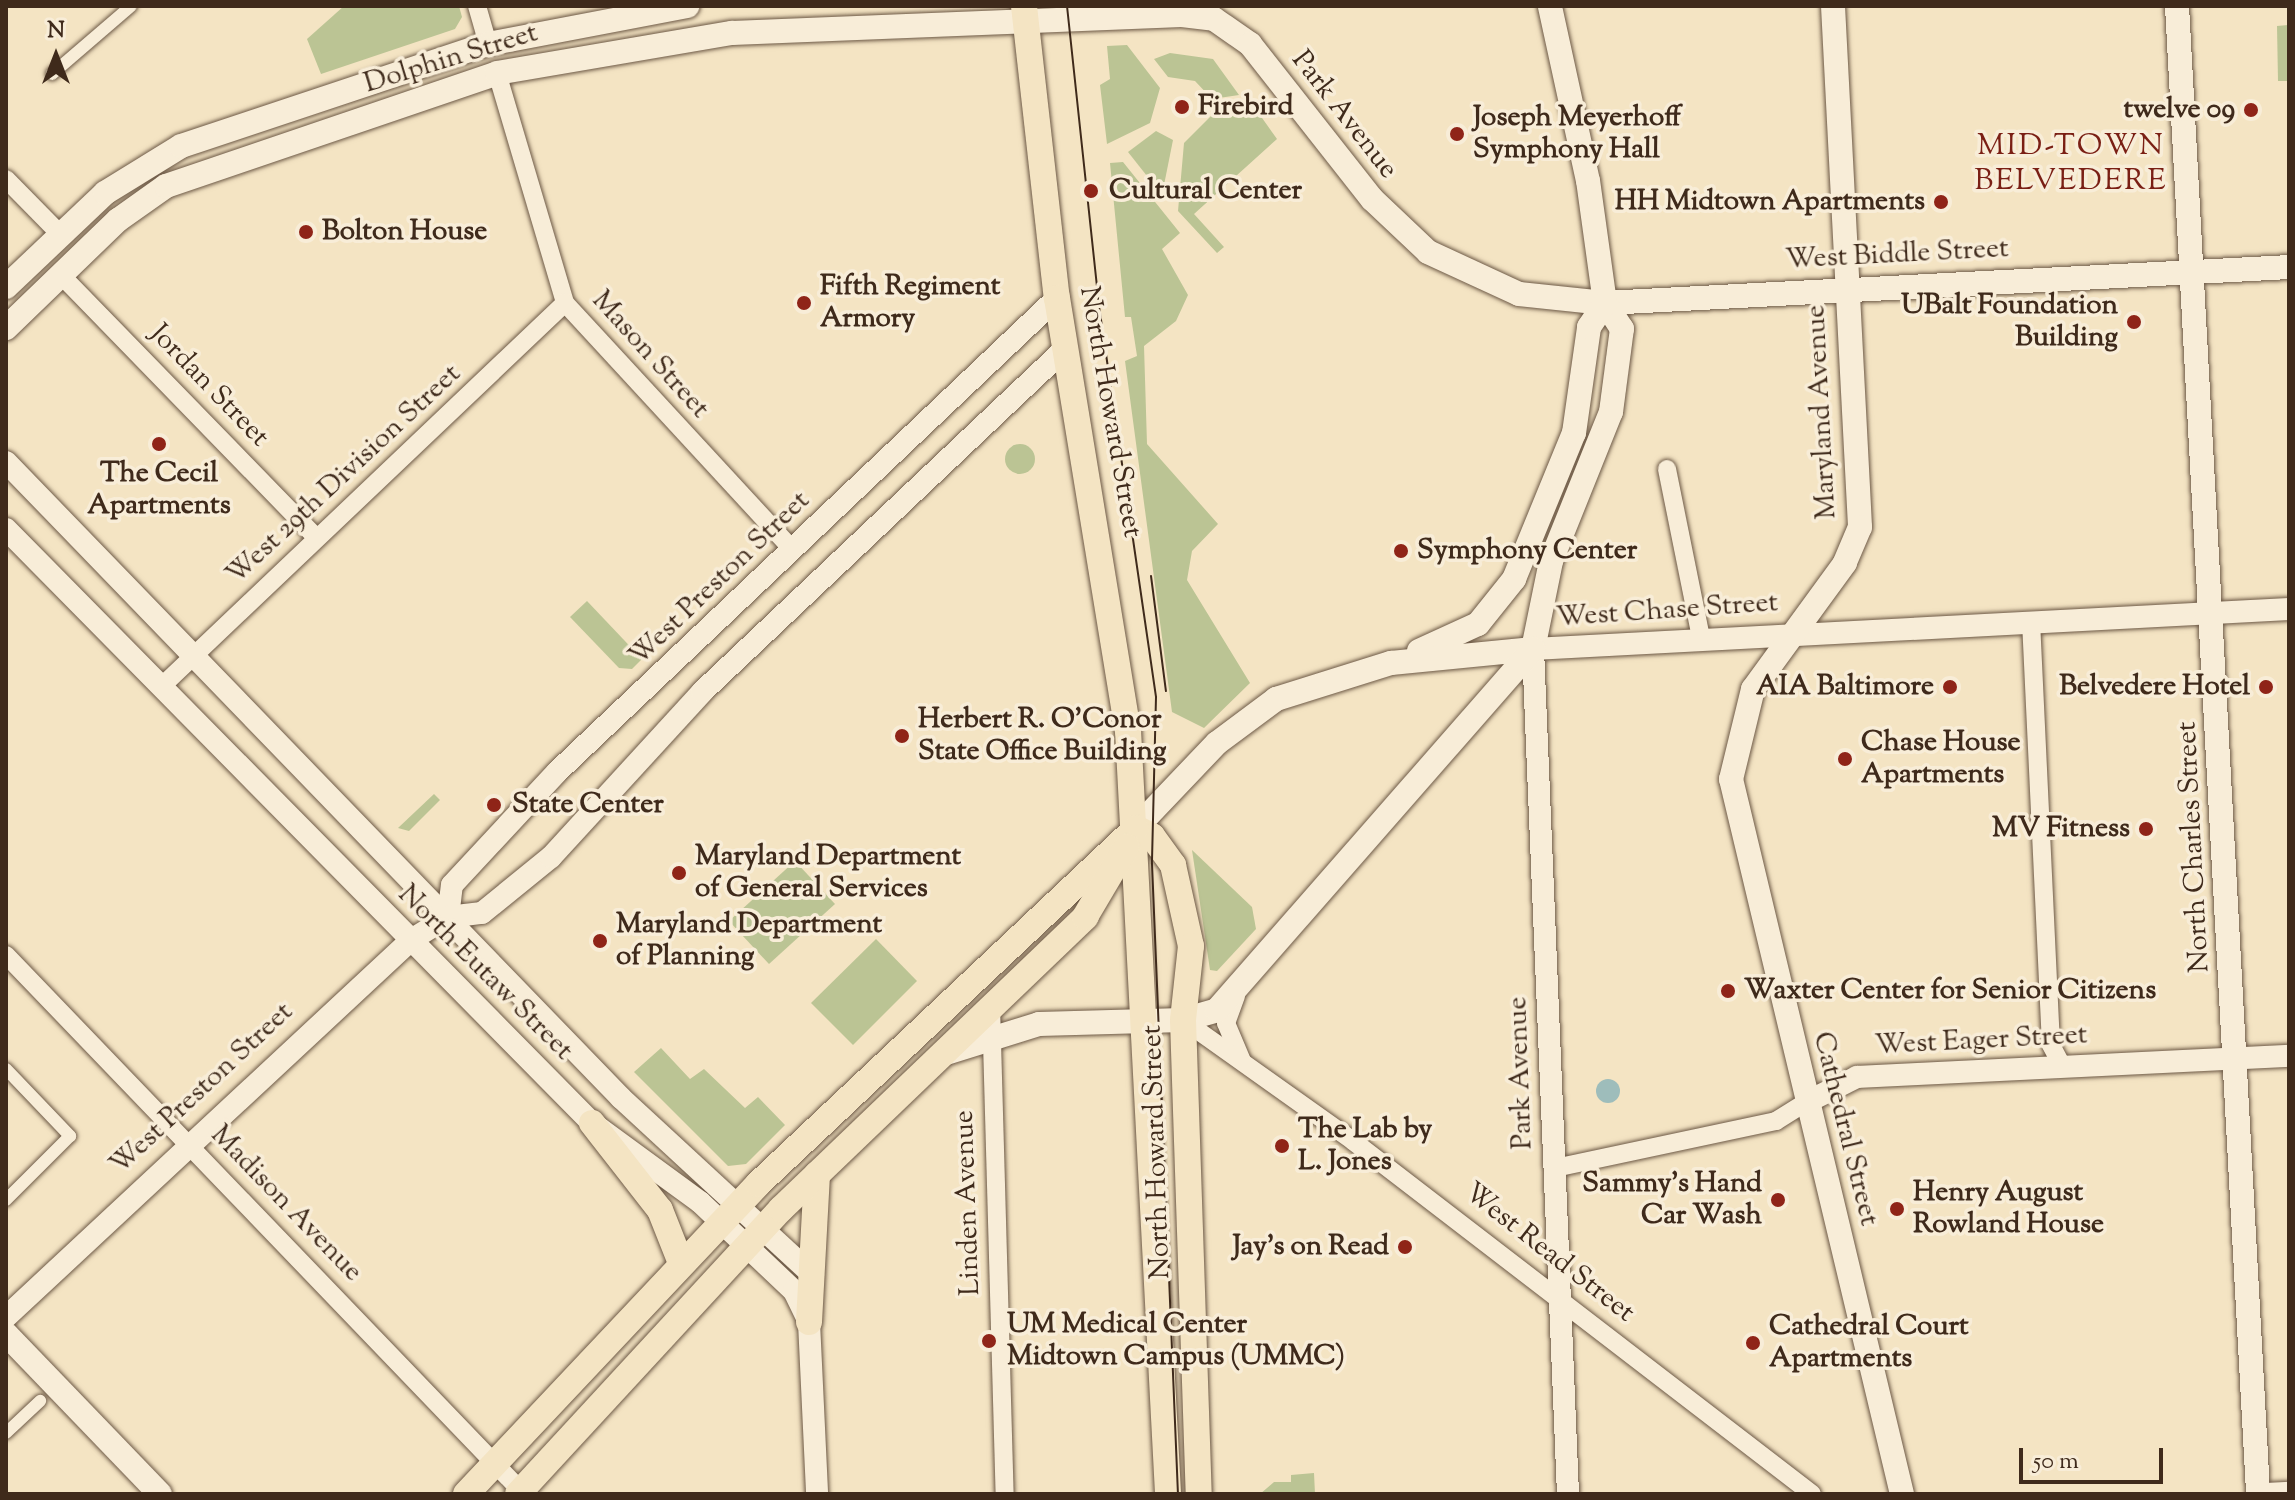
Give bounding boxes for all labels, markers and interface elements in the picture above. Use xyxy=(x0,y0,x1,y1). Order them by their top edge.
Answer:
north arrow xyxy=(16,16,96,96)
text: N xyxy=(47,16,65,48)
street label: Dolphin Street xyxy=(360,17,542,101)
street label: Park Avenue xyxy=(1284,44,1404,186)
place label: Firebird xyxy=(1198,90,1294,124)
place label: twelve 09 xyxy=(2124,93,2235,127)
marker: Firebird xyxy=(1173,98,1191,116)
place label: Joseph Meyerhoff Symphony Hall xyxy=(1473,101,1681,167)
marker: twelve 09 xyxy=(2242,101,2260,119)
marker: Joseph Meyerhoff Symphony Hall xyxy=(1448,125,1466,143)
district label: MID-TOWN BELVEDERE xyxy=(1974,129,2168,200)
place label: Cultural Center xyxy=(1109,174,1302,208)
marker: Cultural Center xyxy=(1080,180,1102,202)
place label: HH Midtown Apartments xyxy=(1615,185,1925,219)
marker: HH Midtown Apartments xyxy=(1932,193,1950,211)
place label: Bolton House xyxy=(322,215,487,249)
marker: Bolton House xyxy=(297,223,315,241)
street label: West Biddle Street xyxy=(1784,232,2010,278)
place label: Fifth Regiment Armory xyxy=(820,270,1000,336)
street label: Mason Street xyxy=(584,284,716,426)
street label: North Howard Street xyxy=(1071,284,1149,540)
place label: UBalt Foundation Building xyxy=(1901,289,2118,355)
marker: Fifth Regiment Armory xyxy=(795,294,813,312)
street label: Maryland Avenue xyxy=(1800,304,1844,520)
marker: UBalt Foundation Building xyxy=(2125,313,2143,331)
street label: Jordan Street xyxy=(142,318,276,454)
street label: West 29th Division Street xyxy=(220,358,468,592)
marker: The Cecil Apartments xyxy=(150,435,168,453)
place label: The Cecil Apartments xyxy=(87,457,231,523)
street label: West Preston Street xyxy=(623,484,817,674)
place label: Symphony Center xyxy=(1417,534,1637,568)
marker: Symphony Center xyxy=(1392,542,1410,560)
street label: West Chase Street xyxy=(1555,586,1779,636)
place label: AIA Baltimore xyxy=(1756,670,1934,704)
place label: Belvedere Hotel xyxy=(2059,670,2250,704)
marker: AIA Baltimore xyxy=(1941,678,1959,696)
marker: Belvedere Hotel xyxy=(2257,678,2275,696)
place label: Herbert R. O'Conor State Office Building xyxy=(918,703,1166,769)
street label: North Charles Street xyxy=(2171,721,2217,973)
place label: Chase House Apartments xyxy=(1861,726,2021,792)
marker: Herbert R. O'Conor State Office Building xyxy=(893,727,911,745)
marker: Chase House Apartments xyxy=(1836,750,1854,768)
place label: State Center xyxy=(512,788,664,822)
marker: State Center xyxy=(483,794,505,816)
place label: MV Fitness xyxy=(1992,812,2130,846)
marker: MV Fitness xyxy=(2137,820,2155,838)
place label: Maryland Department of General Services xyxy=(695,840,961,906)
marker: Maryland Department of General Services xyxy=(670,864,688,882)
street label: North Eutaw Street xyxy=(390,878,580,1068)
place label: Maryland Department of Planning xyxy=(616,908,882,974)
marker: Maryland Department of Planning xyxy=(591,932,609,950)
place label: Waxter Center for Senior Citizens xyxy=(1744,974,2156,1008)
marker: Waxter Center for Senior Citizens xyxy=(1719,982,1737,1000)
street label: West Preston Street xyxy=(104,996,300,1182)
street label: Park Avenue xyxy=(1502,996,1540,1150)
street label: West Eager Street xyxy=(1874,1019,2088,1063)
street label: North Howard Street xyxy=(1136,1024,1178,1280)
street label: Cathedral Street xyxy=(1805,1029,1885,1229)
street label: Linden Avenue xyxy=(948,1110,988,1296)
place label: The Lab by L. Jones xyxy=(1298,1113,1432,1179)
street label: Madison Avenue xyxy=(203,1119,369,1289)
marker: The Lab by L. Jones xyxy=(1273,1137,1291,1155)
place label: Sammy's Hand Car Wash xyxy=(1582,1167,1762,1233)
street label: West Read Street xyxy=(1457,1176,1641,1330)
place label: Henry August Rowland House xyxy=(1913,1176,2104,1242)
marker: Sammy's Hand Car Wash xyxy=(1769,1191,1787,1209)
marker: Henry August Rowland House xyxy=(1888,1200,1906,1218)
place label: Jay's on Read xyxy=(1232,1230,1389,1264)
marker: Jay's on Read xyxy=(1396,1238,1414,1256)
place label: UM Medical Center Midtown Campus (UMMC) xyxy=(1007,1308,1345,1374)
place label: Cathedral Court Apartments xyxy=(1769,1310,1969,1376)
marker: UM Medical Center Midtown Campus (UMMC) xyxy=(978,1330,1000,1352)
marker: Cathedral Court Apartments xyxy=(1744,1334,1762,1352)
scale bar xyxy=(2023,1432,2167,1482)
text: 50 m xyxy=(2033,1445,2079,1479)

